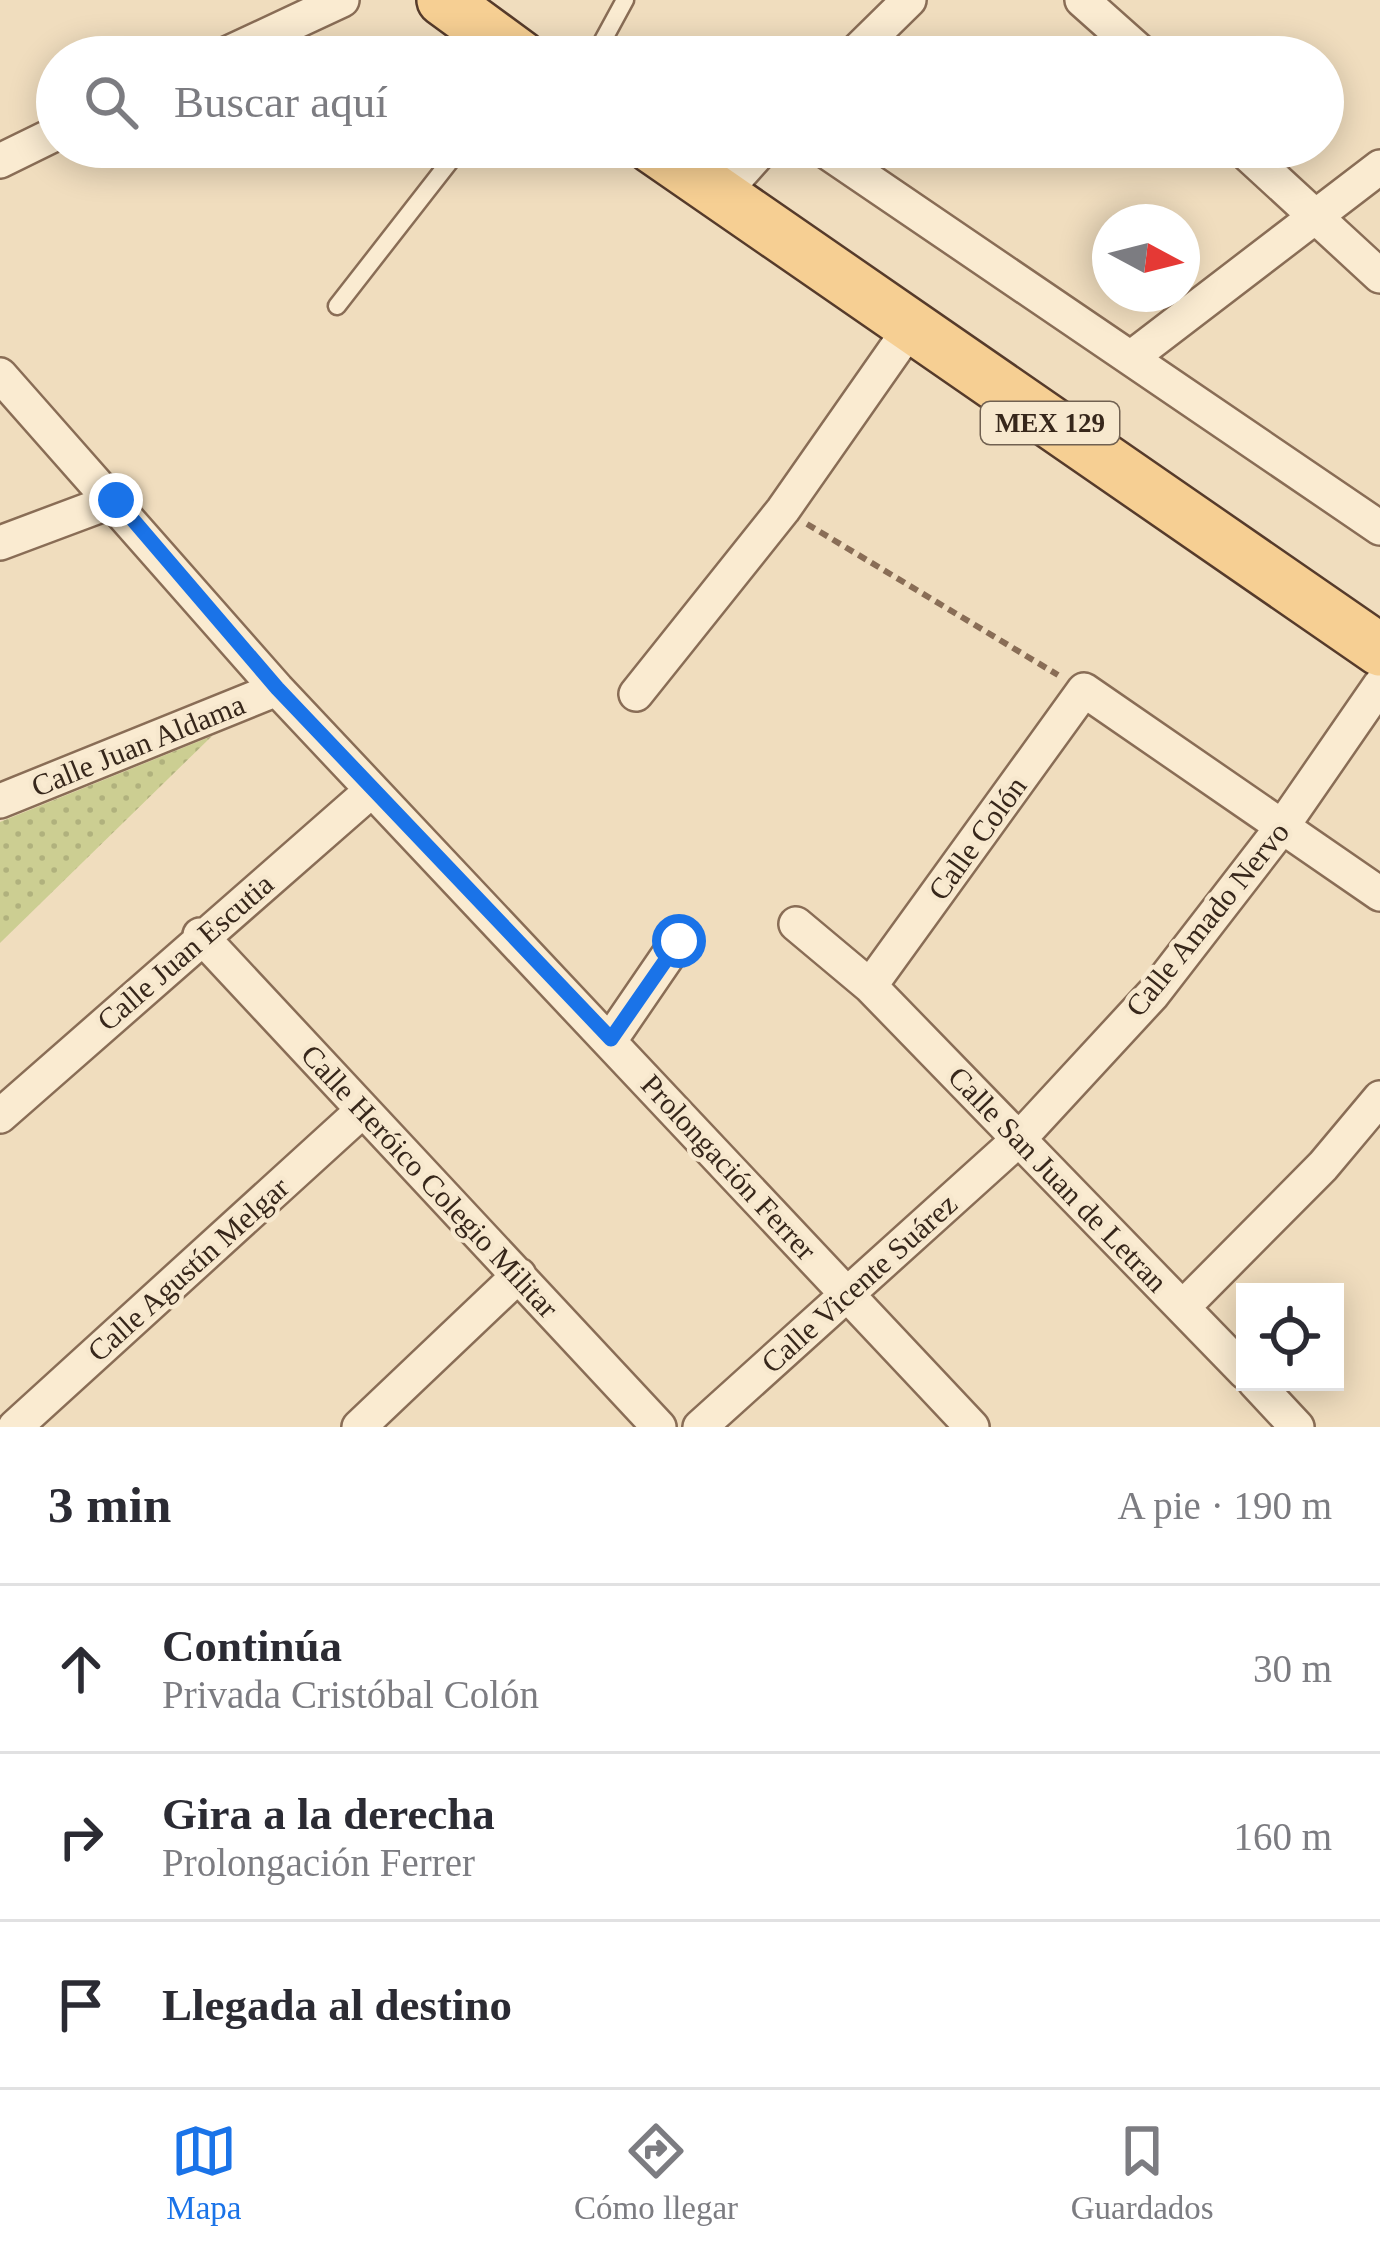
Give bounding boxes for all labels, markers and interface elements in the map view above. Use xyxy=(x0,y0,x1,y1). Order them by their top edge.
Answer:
search box xyxy=(36,36,1344,168)
icon: search xyxy=(78,69,144,135)
text: Buscar aquí xyxy=(174,77,388,127)
north arrow xyxy=(1092,204,1200,312)
road number: MEX 129 xyxy=(981,402,1119,444)
route end xyxy=(89,473,143,527)
street label: Calle Juan Aldama xyxy=(27,687,249,803)
street label: Calle Colón xyxy=(921,770,1033,906)
street label: Calle Amado Nervo xyxy=(1119,815,1295,1023)
street label: Calle Juan Escutia xyxy=(91,867,279,1037)
route start xyxy=(652,914,706,968)
street label: Calle Heróico Colegio Militar xyxy=(295,1038,565,1324)
street label: Calle San Juan de Letran xyxy=(942,1060,1174,1298)
street label: Prolongación Ferrer xyxy=(635,1068,823,1266)
street label: Calle Agustín Melgar xyxy=(81,1170,295,1368)
street label: Calle Vicente Suárez xyxy=(755,1187,963,1379)
map controls xyxy=(1236,1283,1344,1391)
button: locate xyxy=(1236,1283,1344,1391)
text: 3 min xyxy=(48,1477,171,1533)
text: A pie · 190 m xyxy=(1118,1484,1332,1527)
text: Continúa xyxy=(162,1621,342,1671)
icon: ahead xyxy=(48,1636,114,1702)
text: 30 m xyxy=(1253,1647,1332,1690)
text: Privada Cristóbal Colón xyxy=(162,1673,539,1716)
text: Gira a la derecha xyxy=(162,1789,495,1839)
icon: right xyxy=(48,1804,114,1870)
text: 160 m xyxy=(1233,1815,1332,1858)
text: Prolongación Ferrer xyxy=(162,1841,475,1884)
icon: arrive xyxy=(48,1972,114,2038)
text: Llegada al destino xyxy=(162,1980,512,2030)
tab: Mapa xyxy=(166,2118,241,2227)
tab: Cómo llegar xyxy=(574,2118,738,2227)
tab: Guardados xyxy=(1071,2118,1214,2227)

